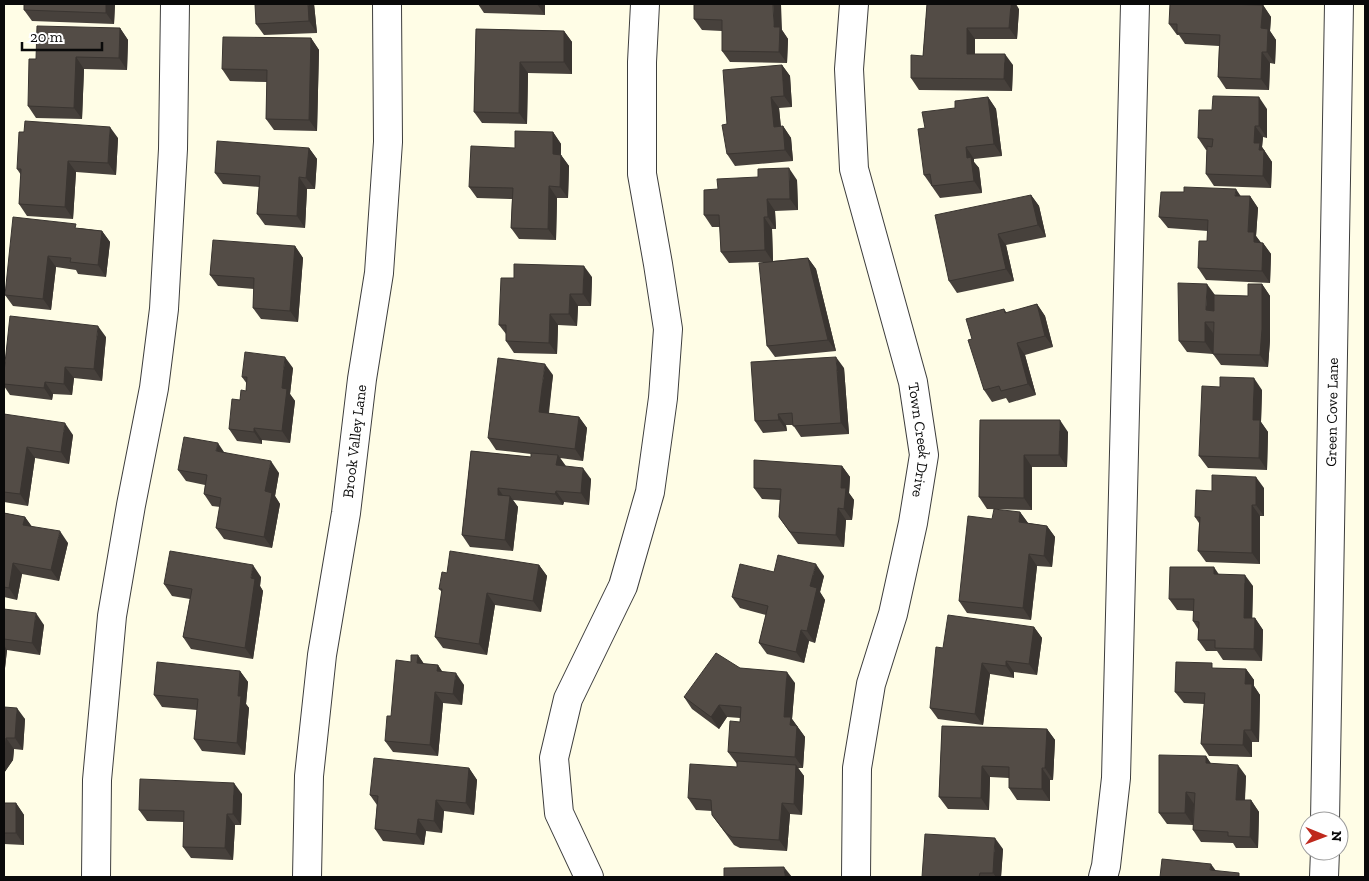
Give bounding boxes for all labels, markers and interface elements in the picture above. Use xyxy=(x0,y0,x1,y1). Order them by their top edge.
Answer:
scale bar xyxy=(22,20,102,52)
text: 20 m xyxy=(30,28,63,46)
street label: Green Cove Lane xyxy=(1322,357,1342,467)
street label: Town Creek Drive xyxy=(904,381,933,499)
street label: Brook Valley Lane xyxy=(339,384,370,499)
north arrow xyxy=(1299,811,1349,861)
text: N xyxy=(1328,831,1345,842)

